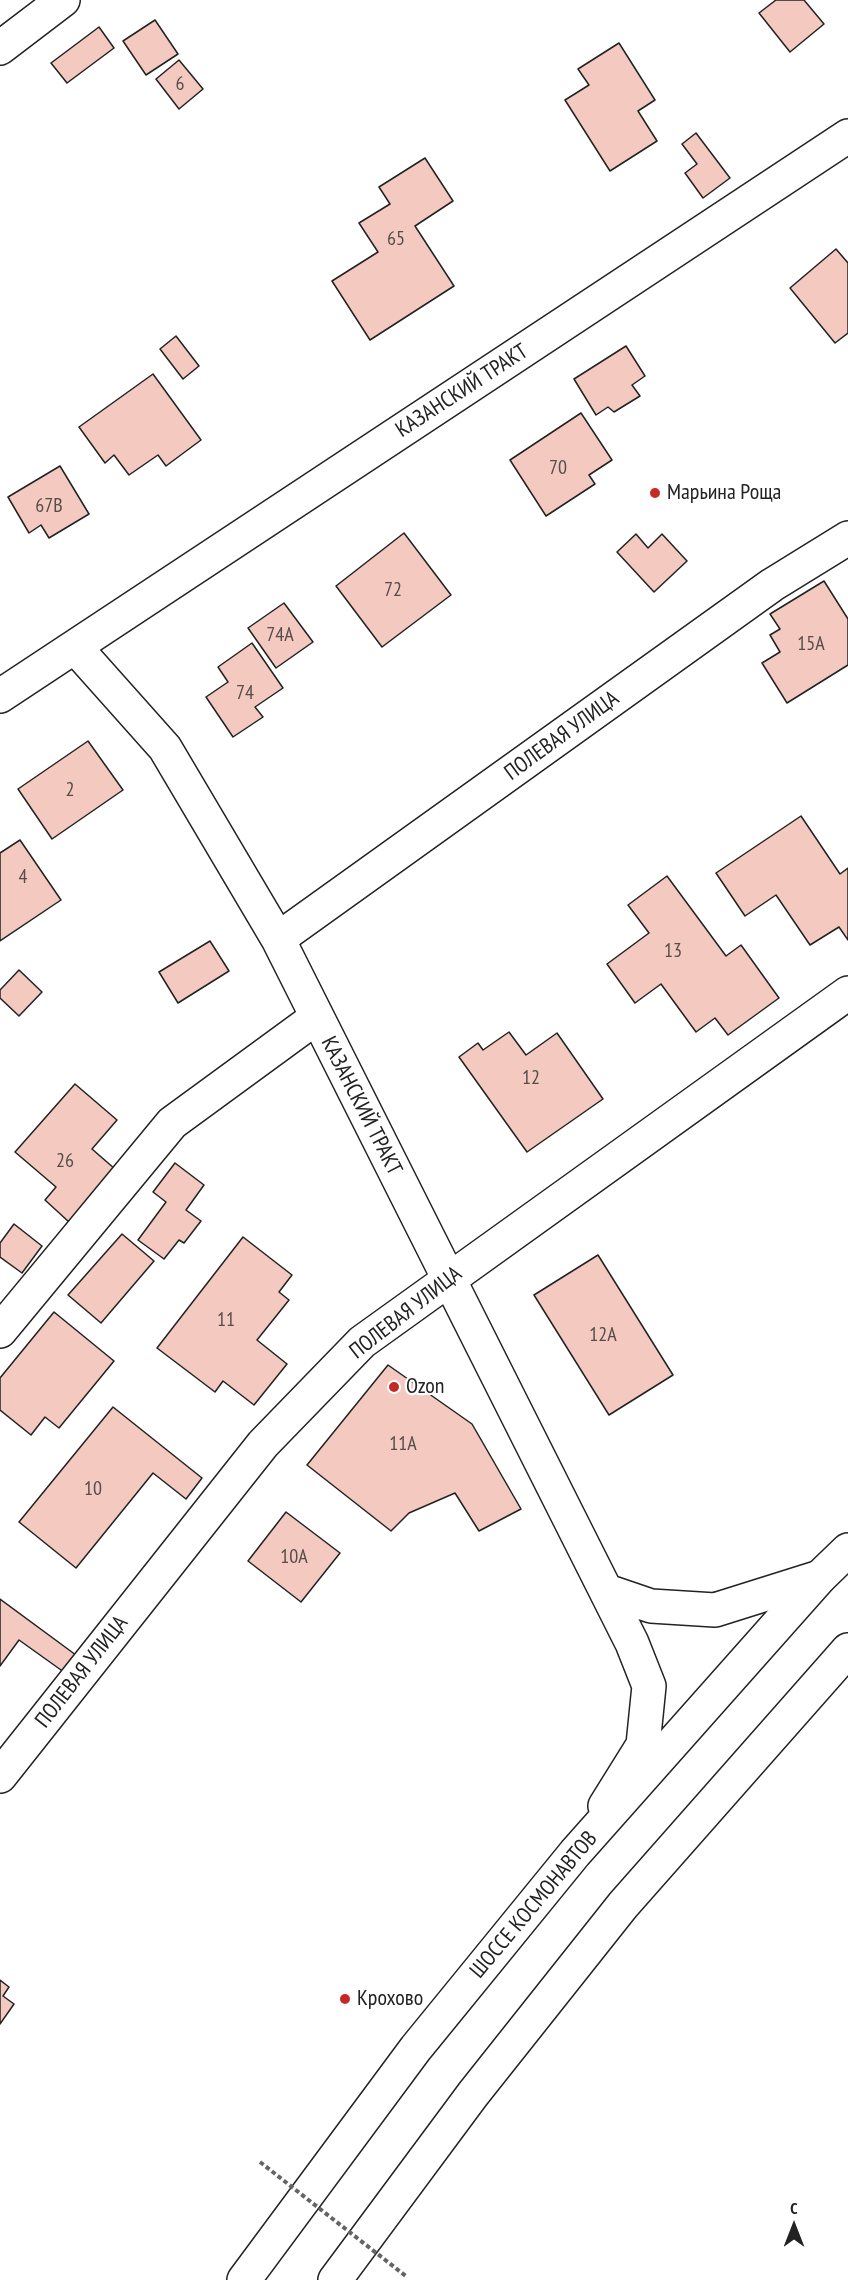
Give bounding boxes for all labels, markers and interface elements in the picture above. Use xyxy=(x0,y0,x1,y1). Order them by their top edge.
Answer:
house number: 6 xyxy=(176,72,184,96)
house number: 65 xyxy=(387,227,405,251)
street label: КАЗАНСКИЙ ТРАКТ xyxy=(391,339,533,443)
house number: 70 xyxy=(549,456,567,480)
place label: Марьина Роща xyxy=(667,480,781,506)
marker: Марьина Роща xyxy=(648,486,662,500)
house number: 67В xyxy=(35,494,63,518)
house number: 72 xyxy=(384,578,402,602)
house number: 74А xyxy=(266,623,294,647)
house number: 15А xyxy=(797,632,825,656)
house number: 74 xyxy=(236,681,254,705)
street label: ПОЛЕВАЯ УЛИЦА xyxy=(500,686,624,786)
house number: 2 xyxy=(66,778,74,802)
house number: 4 xyxy=(19,865,27,889)
house number: 13 xyxy=(664,939,682,963)
street label: КАЗАНСКИЙ ТРАКТ xyxy=(315,1032,407,1180)
house number: 12 xyxy=(522,1066,540,1090)
house number: 26 xyxy=(56,1149,74,1173)
street label: ПОЛЕВАЯ УЛИЦА xyxy=(345,1261,467,1365)
house number: 11 xyxy=(217,1308,235,1332)
house number: 12А xyxy=(589,1323,617,1347)
place label: Ozon xyxy=(406,1374,445,1400)
marker: Ozon xyxy=(387,1380,401,1394)
house number: 11А xyxy=(389,1432,417,1456)
house number: 10 xyxy=(84,1477,102,1501)
house number: 10А xyxy=(280,1545,308,1569)
street label: ПОЛЕВАЯ УЛИЦА xyxy=(30,1611,134,1733)
street label: ШОССЕ КОСМОНАВТОВ xyxy=(465,1826,603,1984)
place label: Крохово xyxy=(357,1986,423,2012)
marker: Крохово xyxy=(338,1992,352,2006)
north arrow xyxy=(764,2196,824,2256)
text: С xyxy=(790,2198,798,2218)

